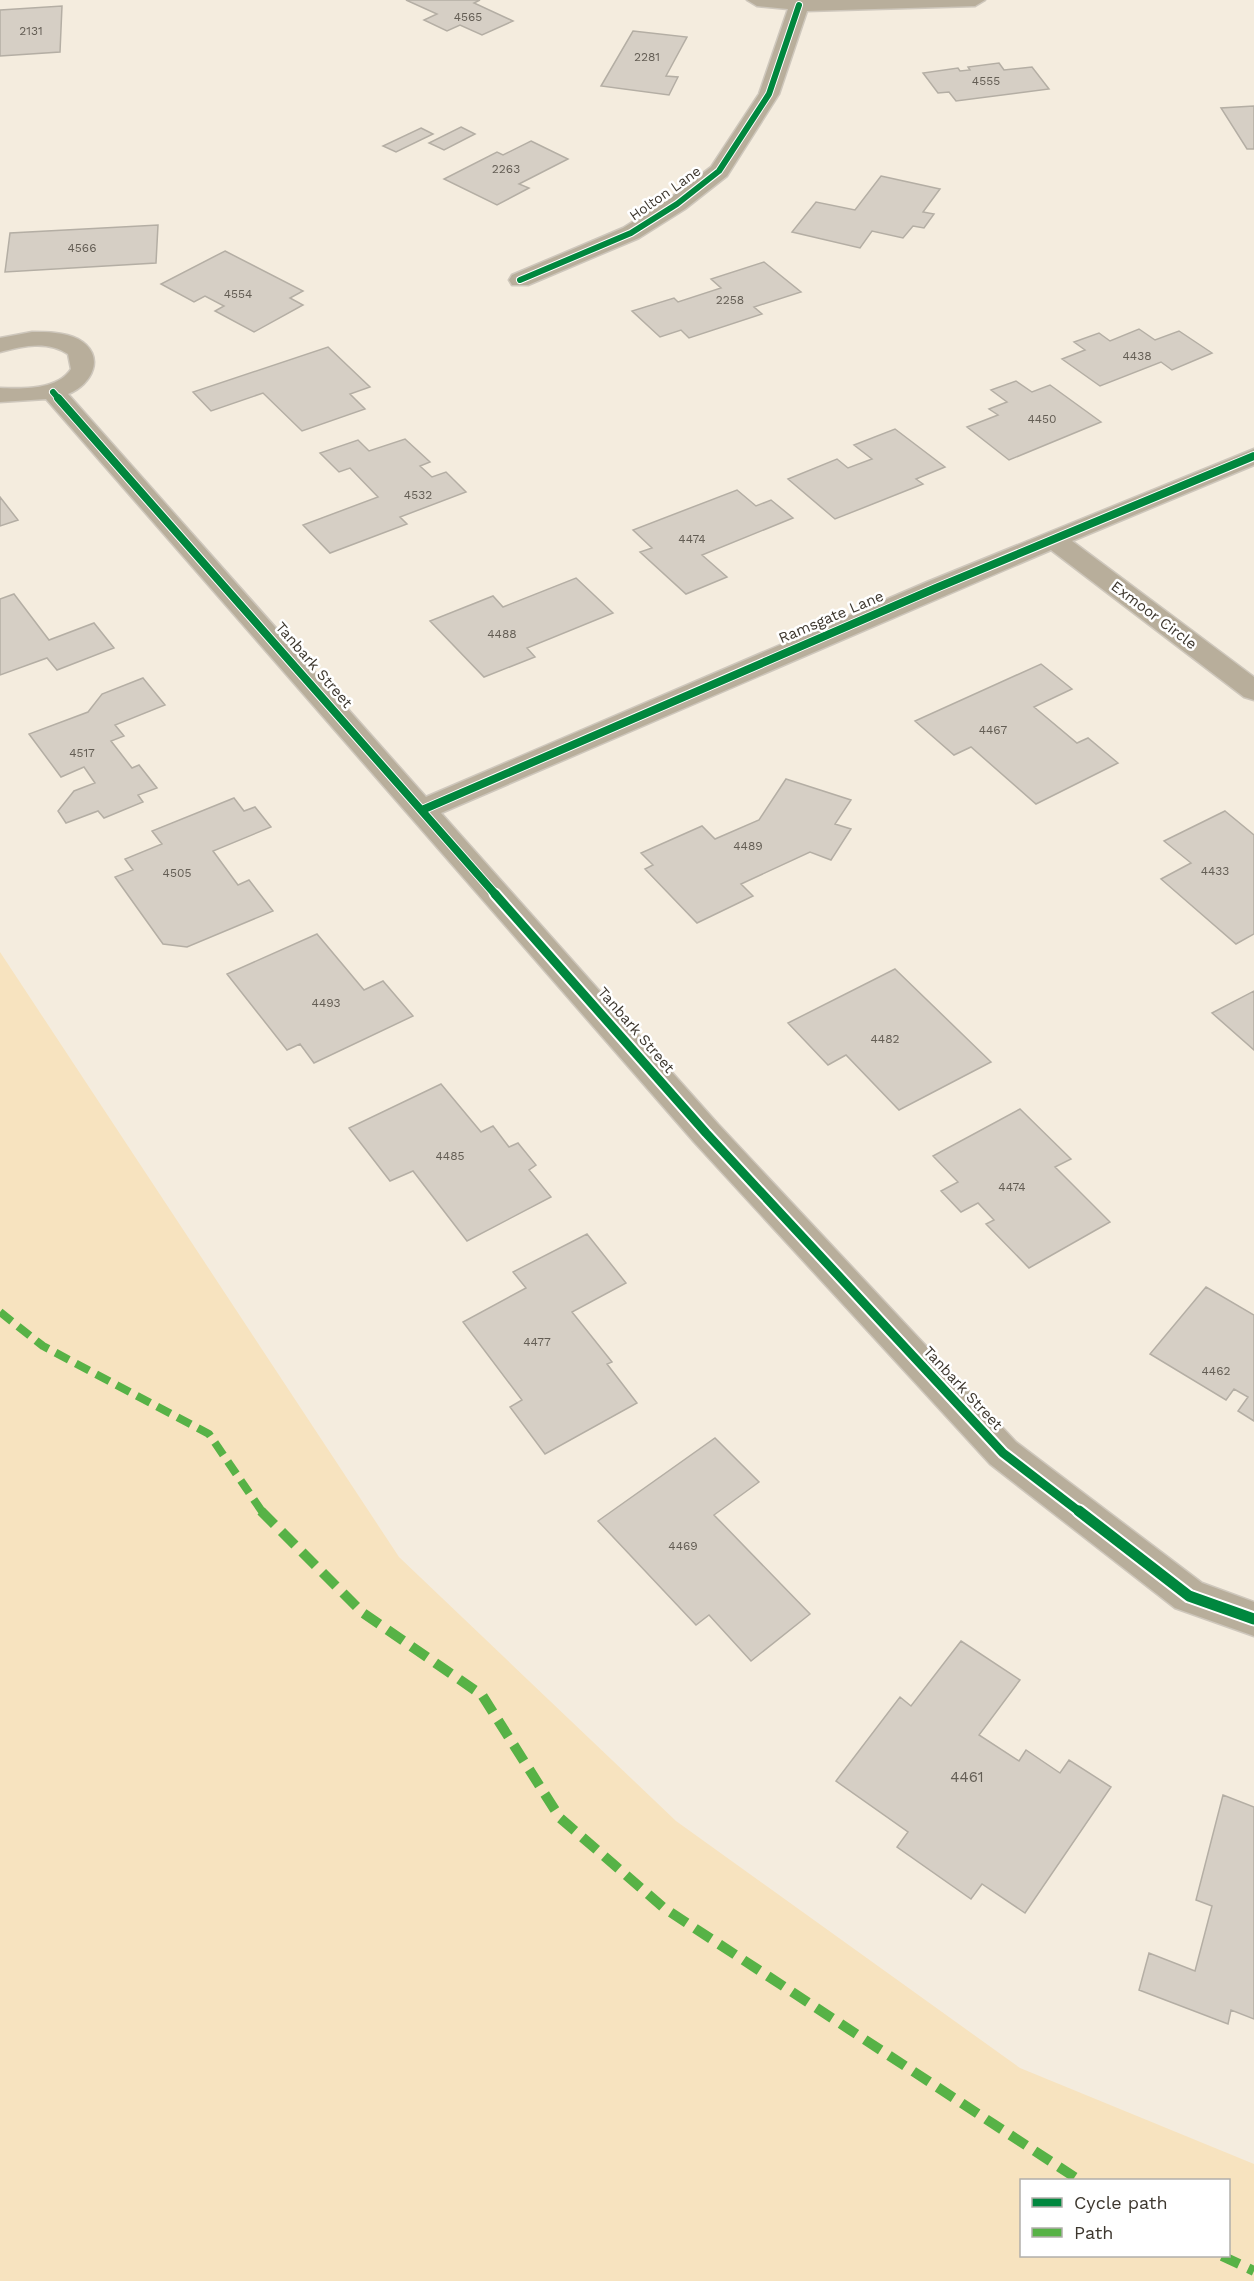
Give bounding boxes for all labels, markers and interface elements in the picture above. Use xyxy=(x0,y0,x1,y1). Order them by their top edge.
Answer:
house number: 4565 xyxy=(454,10,482,24)
house number: 2131 xyxy=(19,24,43,38)
house number: 2281 xyxy=(634,50,660,64)
house number: 4555 xyxy=(972,74,1000,88)
house number: 2263 xyxy=(492,162,520,176)
street label: Holton Lane xyxy=(626,163,704,223)
house number: 4566 xyxy=(68,241,96,255)
house number: 4554 xyxy=(224,287,252,301)
house number: 2258 xyxy=(716,293,744,307)
house number: 4438 xyxy=(1122,349,1152,363)
house number: 4450 xyxy=(1027,412,1057,426)
house number: 4532 xyxy=(404,488,432,502)
house number: 4474 xyxy=(678,532,706,546)
street label: Exmoor Circle xyxy=(1108,577,1200,653)
street label: Ramsgate Lane xyxy=(776,587,886,647)
street label: Tanbark Street xyxy=(272,618,357,712)
house number: 4488 xyxy=(487,627,517,641)
house number: 4467 xyxy=(979,723,1008,737)
house number: 4517 xyxy=(69,746,95,760)
house number: 4489 xyxy=(733,839,763,853)
house number: 4433 xyxy=(1201,864,1229,878)
house number: 4505 xyxy=(163,866,191,880)
street label: Tanbark Street xyxy=(594,983,679,1077)
house number: 4493 xyxy=(312,996,340,1010)
house number: 4482 xyxy=(870,1032,900,1046)
house number: 4485 xyxy=(435,1149,465,1163)
house number: 4474 xyxy=(998,1180,1026,1194)
house number: 4477 xyxy=(523,1335,551,1349)
street label: Tanbark Street xyxy=(920,1342,1007,1434)
house number: 4462 xyxy=(1202,1364,1230,1378)
house number: 4469 xyxy=(668,1539,698,1553)
house number: 4461 xyxy=(950,1768,984,1786)
legend xyxy=(1020,2179,1230,2257)
text: Cycle path xyxy=(1074,2192,1168,2213)
text: Path xyxy=(1074,2222,1114,2243)

